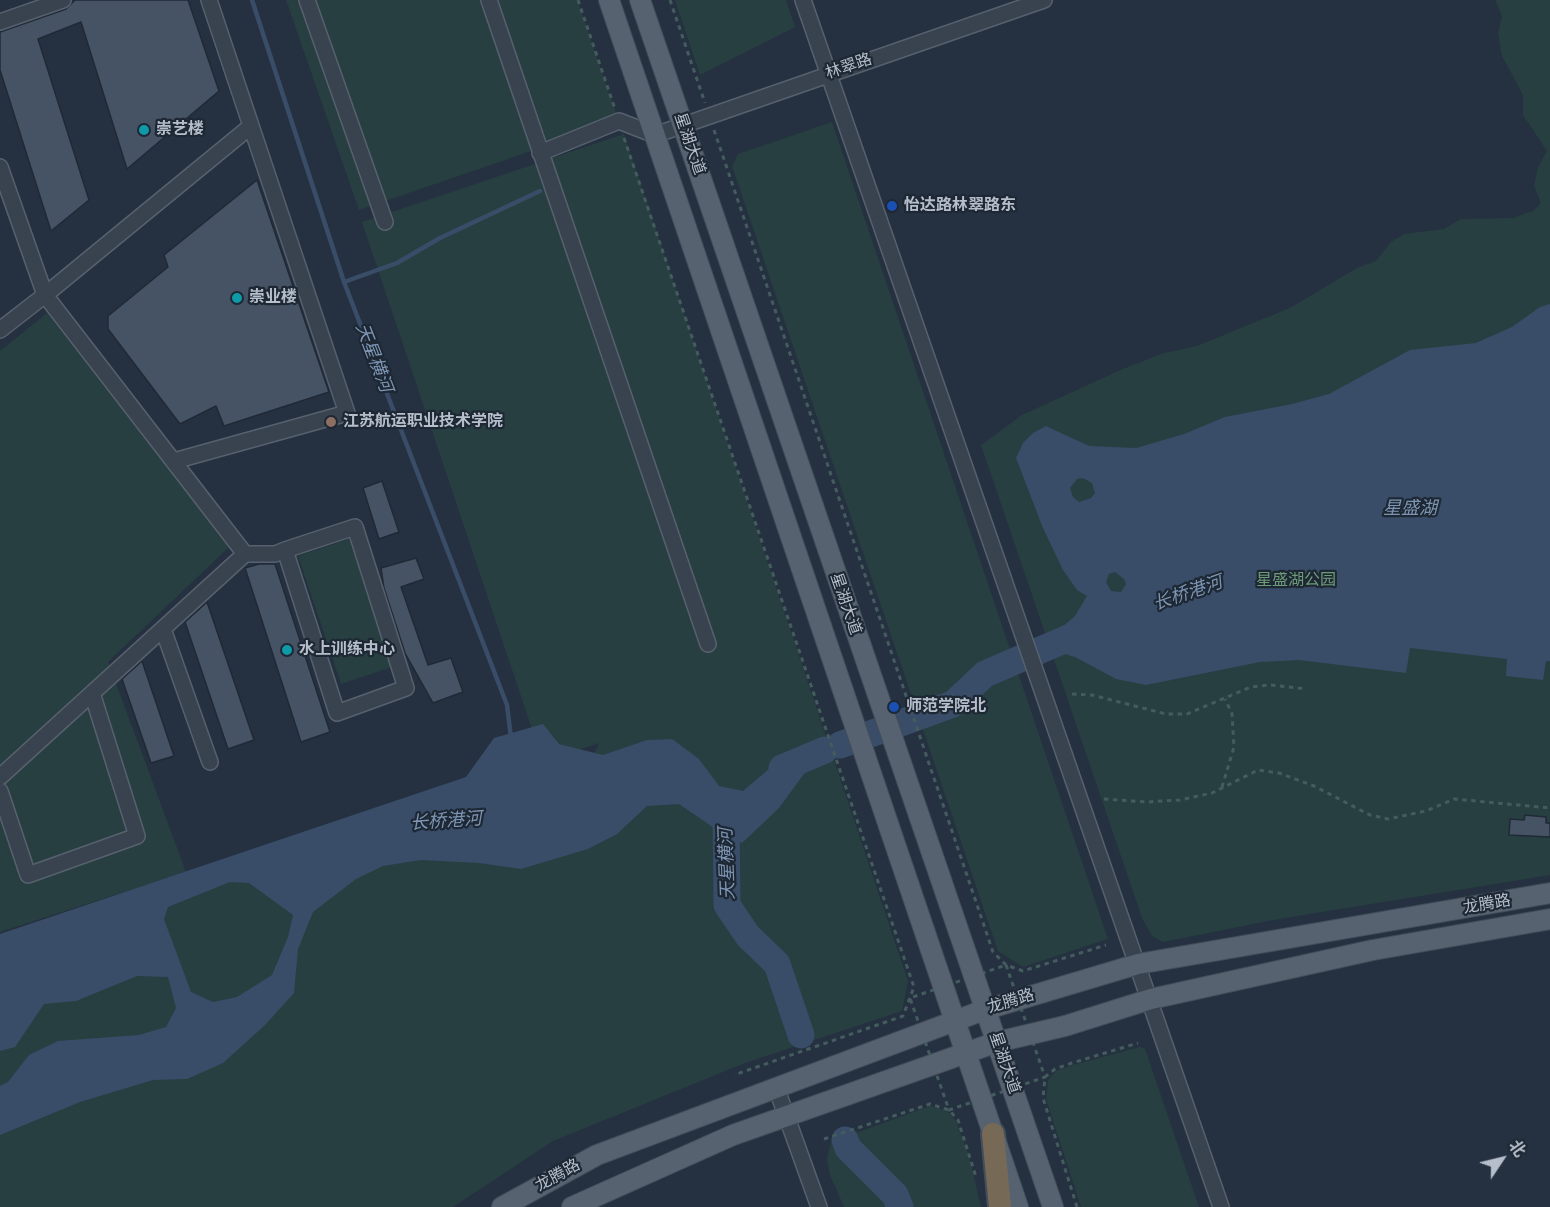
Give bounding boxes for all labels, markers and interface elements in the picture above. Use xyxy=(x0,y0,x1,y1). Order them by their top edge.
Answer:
street label: 林翠路 xyxy=(823,50,875,84)
street label: 星湖大道 xyxy=(670,111,708,177)
place label: 崇艺楼 xyxy=(156,120,204,140)
marker: 崇艺楼 xyxy=(137,123,151,137)
place label: 怡达路林翠路东 xyxy=(904,196,1016,216)
marker: 怡达路林翠路东 xyxy=(885,199,899,213)
place label: 崇业楼 xyxy=(249,288,297,308)
marker: 崇业楼 xyxy=(230,291,244,305)
water label: 天星横河 xyxy=(350,321,396,395)
place label: 江苏航运职业技术学院 xyxy=(343,412,503,432)
marker: 江苏航运职业技术学院 xyxy=(324,415,338,429)
water label: 星盛湖 xyxy=(1383,498,1437,520)
street label: 星湖大道 xyxy=(826,571,864,637)
park label: 星盛湖公园 xyxy=(1256,571,1336,591)
water label: 长桥港河 xyxy=(1150,572,1226,616)
place label: 水上训练中心 xyxy=(299,640,395,660)
marker: 水上训练中心 xyxy=(280,643,294,657)
place label: 师范学院北 xyxy=(906,697,986,717)
marker: 师范学院北 xyxy=(887,700,901,714)
water label: 长桥港河 xyxy=(409,809,483,835)
water label: 天星横河 xyxy=(716,828,740,900)
street label: 龙腾路 xyxy=(1462,891,1512,919)
street label: 龙腾路 xyxy=(985,986,1037,1018)
street label: 星湖大道 xyxy=(985,1030,1023,1096)
north arrow xyxy=(1472,1129,1532,1189)
text: 北 xyxy=(1505,1136,1530,1160)
street label: 龙腾路 xyxy=(532,1156,584,1196)

